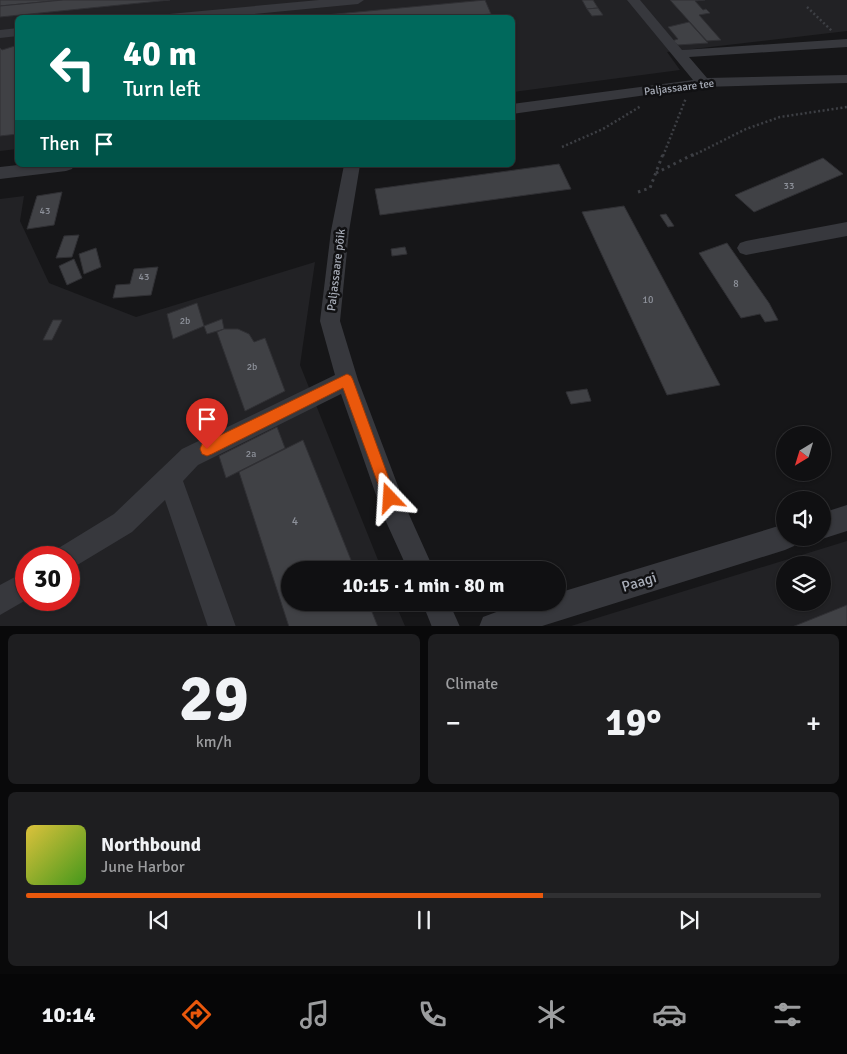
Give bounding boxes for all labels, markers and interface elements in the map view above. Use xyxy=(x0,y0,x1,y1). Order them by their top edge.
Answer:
text: 40 m xyxy=(123,32,197,75)
icon: left xyxy=(40,35,105,100)
text: Turn left xyxy=(123,75,201,102)
street label: Paljassaare tee xyxy=(643,77,715,98)
icon: arrive xyxy=(90,130,118,158)
text: Then xyxy=(40,132,80,156)
house number: 33 xyxy=(784,180,794,192)
house number: 43 xyxy=(40,205,50,217)
street label: Paljassaare põik xyxy=(324,228,349,312)
house number: 43 xyxy=(139,271,149,283)
house number: 8 xyxy=(733,278,739,290)
house number: 10 xyxy=(643,294,653,306)
house number: 2b xyxy=(180,315,190,327)
house number: 2b xyxy=(247,361,257,373)
pin xyxy=(186,398,228,449)
icon: arrive xyxy=(193,405,221,433)
north arrow xyxy=(776,426,831,481)
map controls xyxy=(776,426,831,611)
house number: 2a xyxy=(246,448,256,460)
position arrow xyxy=(363,471,415,523)
button: sound xyxy=(776,491,831,546)
house number: 4 xyxy=(292,514,299,529)
speed limit sign: 30 xyxy=(15,546,80,611)
button: layers xyxy=(776,556,831,611)
street label: Paagi xyxy=(620,568,658,596)
text: 10:15 · 1 min · 80 m xyxy=(343,574,504,598)
text: 29 xyxy=(179,659,249,739)
text: Climate xyxy=(446,674,498,694)
text: 19° xyxy=(605,699,661,746)
text: − xyxy=(446,706,461,740)
text: + xyxy=(806,706,821,740)
text: km/h xyxy=(196,732,232,752)
text: Northbound xyxy=(101,833,201,857)
text: June Harbor xyxy=(101,857,185,877)
icon: previous xyxy=(145,906,173,934)
icon: pause xyxy=(410,906,438,934)
icon: next xyxy=(675,906,703,934)
icon: directions xyxy=(179,997,214,1032)
icon: music xyxy=(297,997,332,1032)
icon: phone xyxy=(415,997,450,1032)
icon: climate xyxy=(534,997,569,1032)
icon: car xyxy=(652,997,687,1032)
icon: filters xyxy=(770,997,805,1032)
text: 10:14 xyxy=(42,1001,96,1028)

